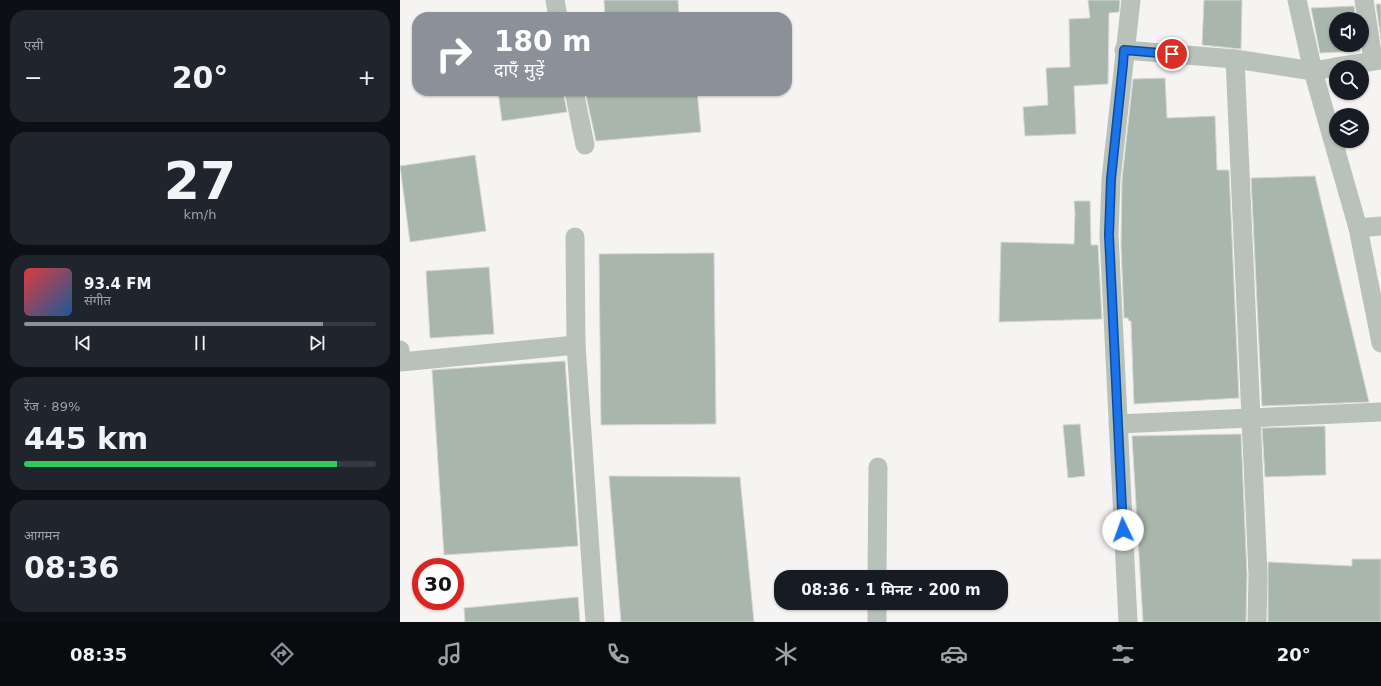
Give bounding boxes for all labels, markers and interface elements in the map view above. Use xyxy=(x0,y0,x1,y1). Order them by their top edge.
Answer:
map controls xyxy=(1329,12,1369,148)
button: sound xyxy=(1329,12,1369,52)
text: 180 m xyxy=(494,25,591,58)
icon: right xyxy=(428,28,480,80)
pin xyxy=(1155,37,1189,71)
text: एसी xyxy=(24,38,43,53)
icon: arrive xyxy=(1161,43,1183,65)
text: दाएँ मुड़ें xyxy=(494,59,544,80)
text: 20° xyxy=(172,60,228,95)
button: search xyxy=(1329,60,1369,100)
text: − xyxy=(24,65,42,90)
text: + xyxy=(358,65,376,90)
button: layers xyxy=(1329,108,1369,148)
text: 27 xyxy=(164,151,236,211)
text: km/h xyxy=(184,207,216,222)
text: 93.4 FM xyxy=(84,275,151,293)
text: संगीत xyxy=(84,293,111,308)
icon: previous xyxy=(72,332,94,354)
icon: pause xyxy=(189,332,211,354)
icon: next xyxy=(306,332,328,354)
text: रेंज · 89% xyxy=(24,399,80,414)
text: 445 km xyxy=(24,421,148,456)
position arrow xyxy=(1102,509,1144,551)
text: आगमन xyxy=(24,528,60,543)
text: 08:36 xyxy=(24,550,120,585)
speed limit sign: 30 xyxy=(412,558,464,610)
text: 08:36 · 1 मिनट · 200 m xyxy=(801,581,981,599)
icon: directions xyxy=(268,640,296,668)
icon: music xyxy=(436,640,464,668)
icon: phone xyxy=(604,640,632,668)
icon: climate xyxy=(772,640,800,668)
icon: car xyxy=(940,640,968,668)
icon: filters xyxy=(1109,640,1137,668)
text: 08:35 xyxy=(70,644,127,665)
text: 20° xyxy=(1277,644,1311,665)

